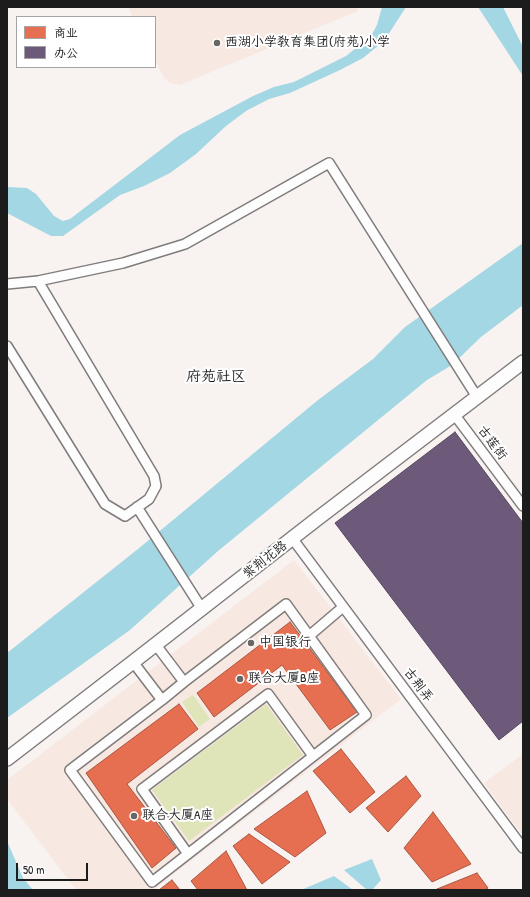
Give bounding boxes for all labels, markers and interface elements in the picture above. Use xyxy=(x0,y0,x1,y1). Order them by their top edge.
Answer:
legend xyxy=(16,16,156,68)
text: 商业 xyxy=(54,24,78,41)
place label: 西湖小学教育集团(府苑)小学 xyxy=(225,35,390,51)
marker: 西湖小学教育集团(府苑)小学 xyxy=(212,38,222,48)
text: 办公 xyxy=(54,44,78,61)
district label: 府苑社区 xyxy=(186,368,246,386)
street label: 古莲街 xyxy=(474,423,510,463)
street label: 紫荆花路 xyxy=(240,538,290,582)
place label: 中国银行 xyxy=(259,635,311,651)
marker: 中国银行 xyxy=(246,638,256,648)
street label: 古荆弄 xyxy=(400,665,436,705)
place label: 联合大厦B座 xyxy=(248,671,320,687)
marker: 联合大厦B座 xyxy=(235,674,245,684)
place label: 联合大厦A座 xyxy=(142,808,213,824)
marker: 联合大厦A座 xyxy=(129,811,139,821)
scale bar xyxy=(18,855,90,881)
text: 50 m xyxy=(23,861,44,878)

